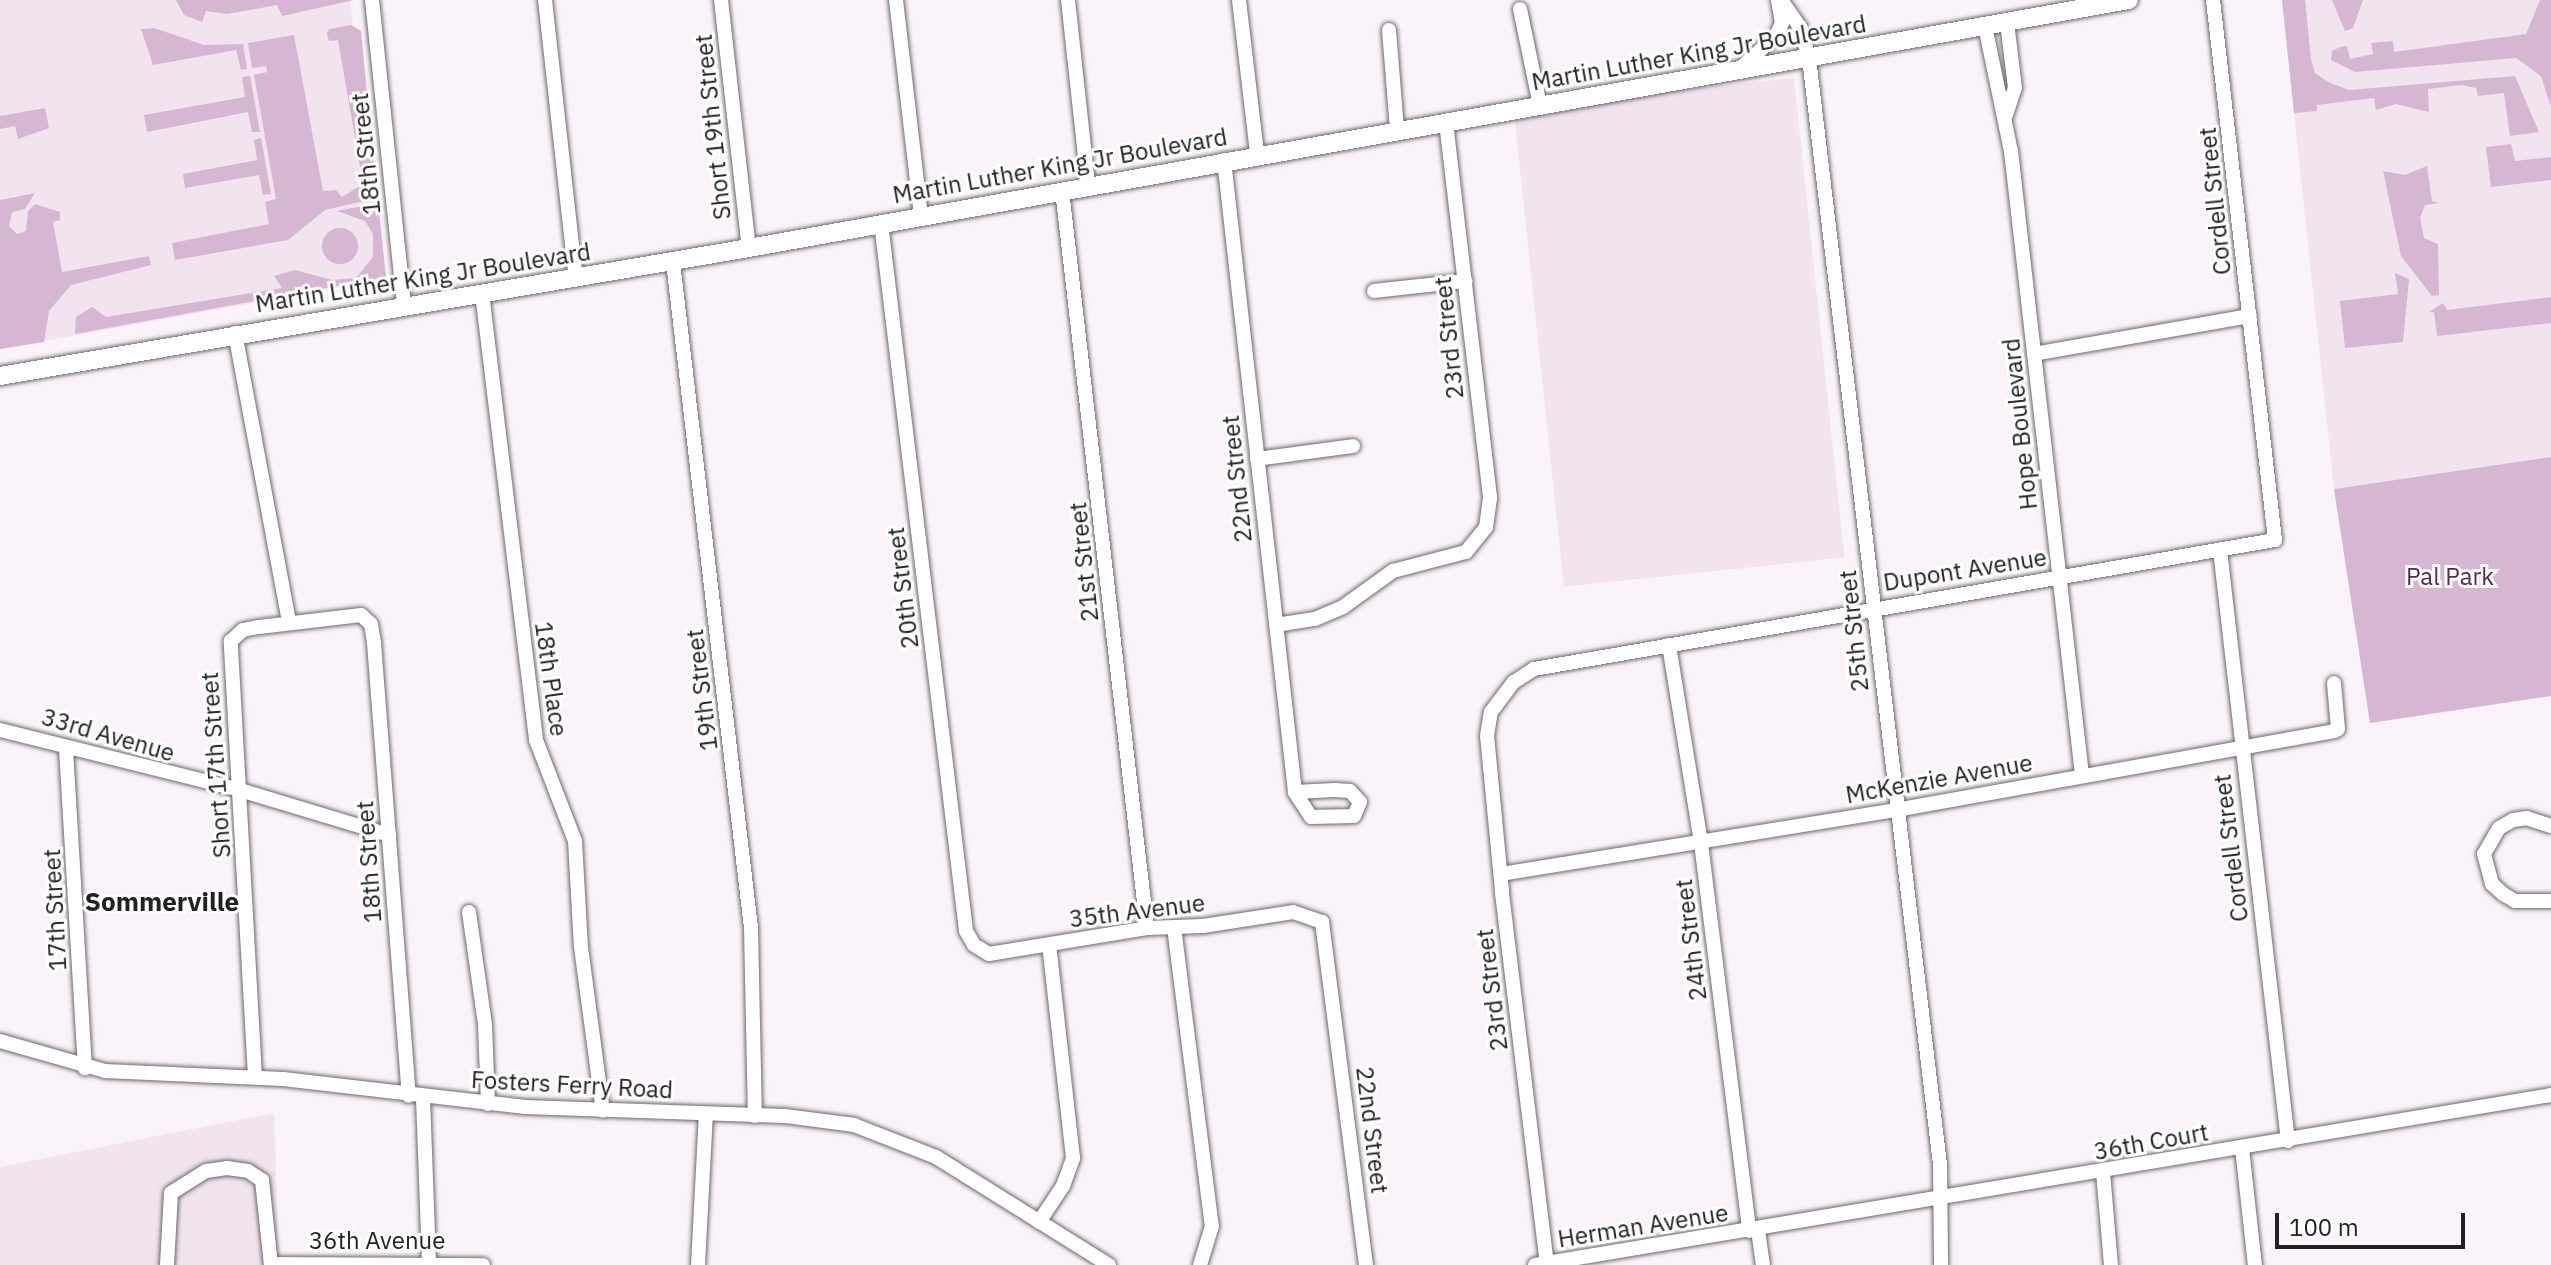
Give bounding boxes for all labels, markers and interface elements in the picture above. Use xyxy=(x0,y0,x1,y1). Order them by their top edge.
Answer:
street label: Martin Luther King Jr Boulevard xyxy=(1529,9,1869,97)
street label: Short 19th Street xyxy=(689,33,737,221)
street label: 18th Street xyxy=(345,92,387,216)
street label: Martin Luther King Jr Boulevard xyxy=(890,122,1230,210)
street label: Cordell Street xyxy=(2193,126,2237,276)
street label: Martin Luther King Jr Boulevard xyxy=(253,237,593,319)
street label: 23rd Street xyxy=(1428,275,1470,401)
street label: Hope Boulevard xyxy=(1997,337,2043,511)
street label: 22nd Street xyxy=(1216,414,1258,544)
street label: 21st Street xyxy=(1063,501,1105,623)
street label: 20th Street xyxy=(881,526,925,650)
street label: Dupont Avenue xyxy=(1881,543,2049,597)
park label: Pal Park xyxy=(2406,563,2494,591)
street label: 25th Street xyxy=(1833,569,1875,693)
street label: 18th Place xyxy=(529,620,573,738)
street label: 19th Street xyxy=(680,628,724,752)
street label: Short 17th Street xyxy=(195,671,237,859)
street label: 33rd Avenue xyxy=(38,702,178,768)
street label: McKenzie Avenue xyxy=(1843,748,2035,810)
street label: Cordell Street xyxy=(2208,773,2254,923)
street label: 18th Street xyxy=(350,800,388,924)
street label: 17th Street xyxy=(37,848,73,972)
street label: 24th Street xyxy=(1669,878,1713,1002)
district label: Sommerville xyxy=(85,886,239,918)
street label: 35th Avenue xyxy=(1067,888,1207,934)
street label: 23rd Street xyxy=(1470,927,1514,1053)
street label: Fosters Ferry Road xyxy=(470,1065,674,1105)
street label: 22nd Street xyxy=(1350,1065,1394,1195)
street label: 36th Court xyxy=(2091,1118,2211,1166)
scale bar xyxy=(2279,1197,2469,1247)
street label: Herman Avenue xyxy=(1556,1198,1730,1254)
text: 100 m xyxy=(2289,1211,2359,1243)
street label: 36th Avenue xyxy=(309,1227,445,1255)

